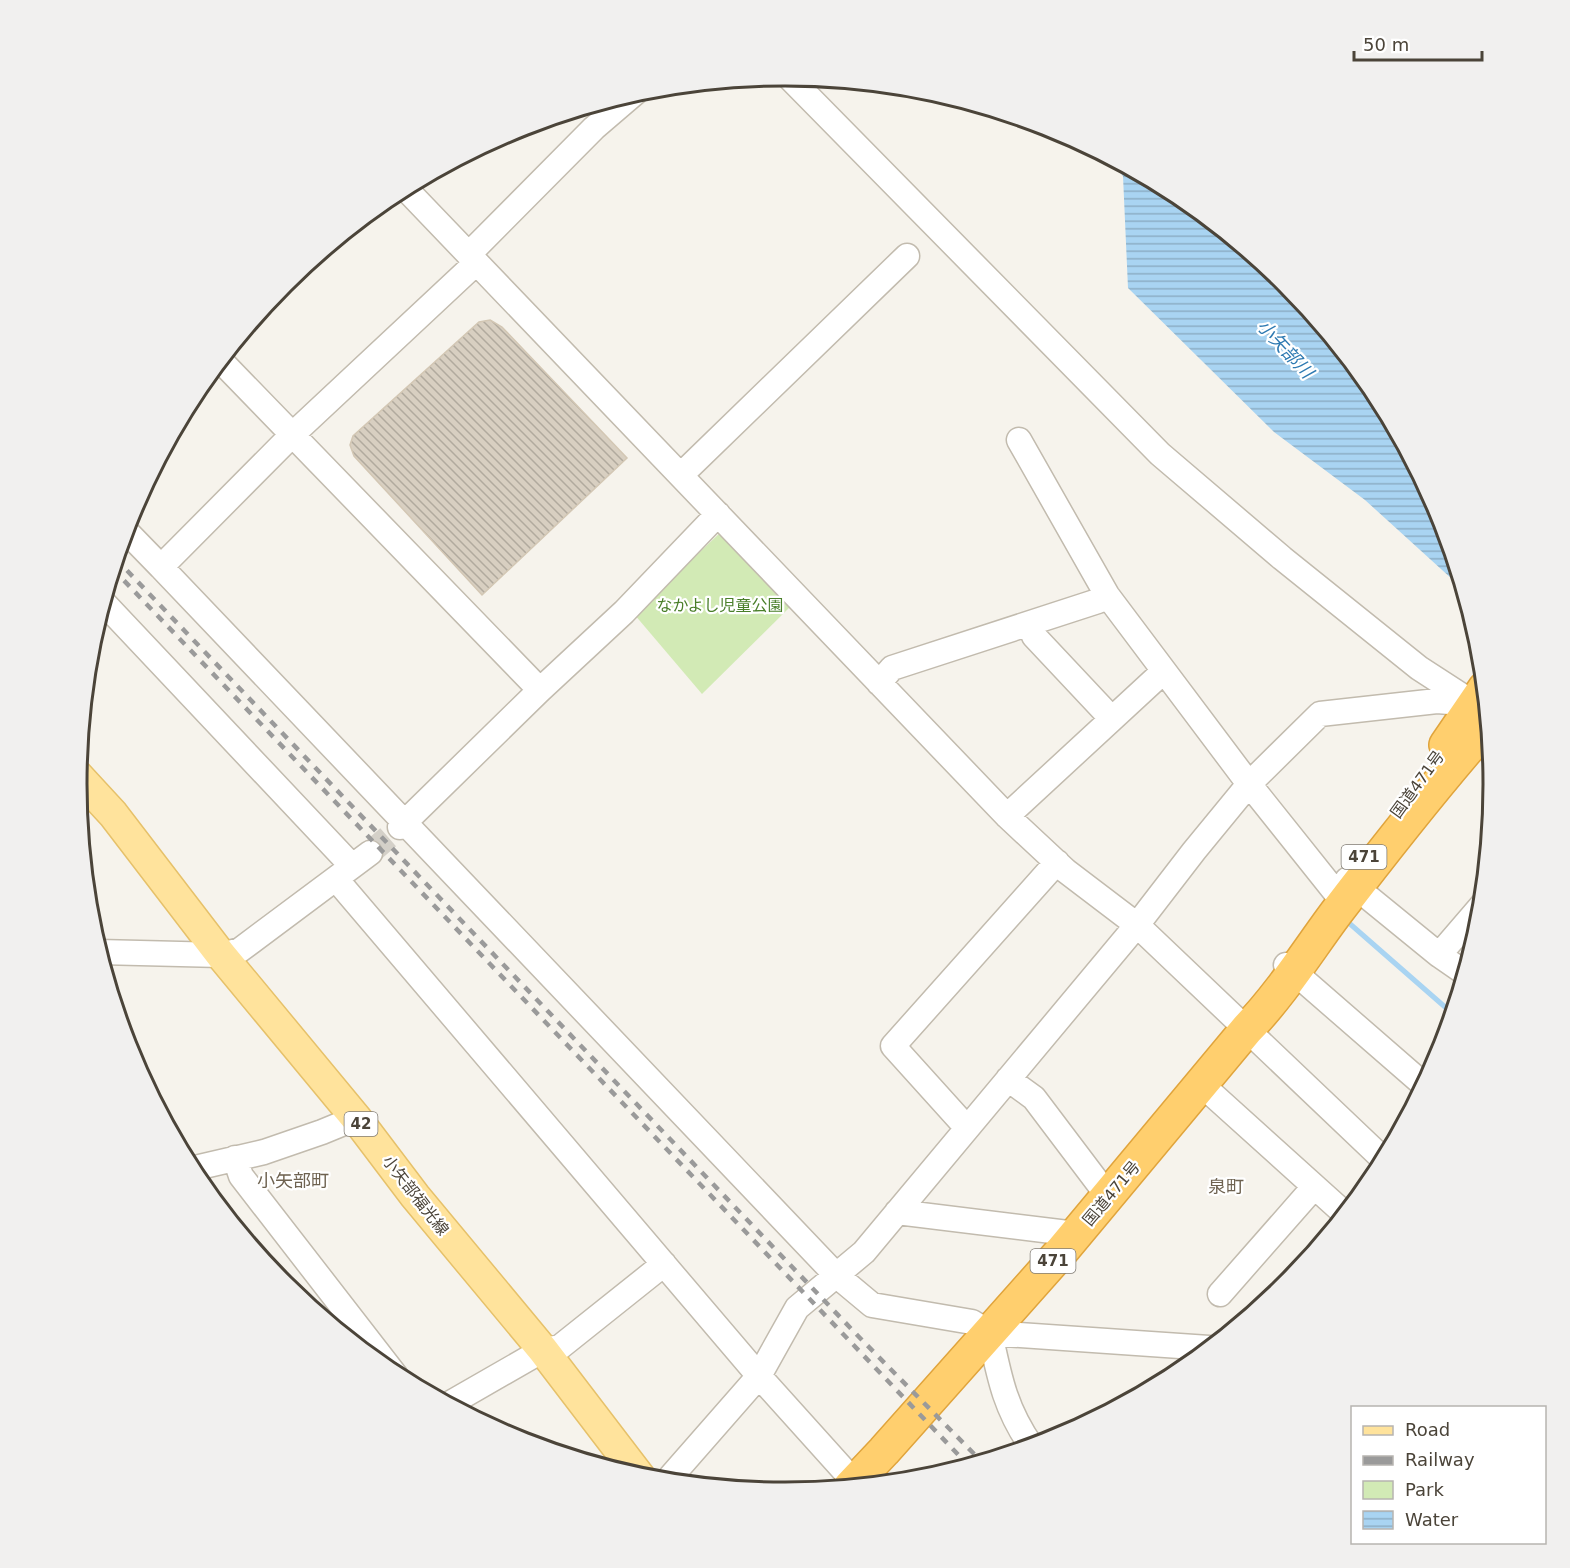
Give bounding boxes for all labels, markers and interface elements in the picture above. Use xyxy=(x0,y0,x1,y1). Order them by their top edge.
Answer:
scale bar xyxy=(1354,24,1482,62)
text: 50 m xyxy=(1363,34,1409,55)
water label: 小矢部川 xyxy=(1253,315,1319,384)
park label: なかよし児童公園 xyxy=(656,596,784,615)
street label: 国道471号 xyxy=(1387,747,1448,822)
road number: 471 xyxy=(1342,845,1386,869)
road number: 42 xyxy=(344,1112,378,1136)
street label: 小矢部福光線 xyxy=(379,1152,453,1239)
street label: 国道471号 xyxy=(1079,1157,1144,1230)
district label: 小矢部町 xyxy=(257,1170,329,1191)
district label: 泉町 xyxy=(1208,1176,1244,1197)
road number: 471 xyxy=(1030,1249,1076,1273)
legend xyxy=(1351,1406,1546,1544)
text: Road xyxy=(1405,1419,1450,1440)
text: Railway xyxy=(1405,1449,1475,1470)
text: Park xyxy=(1405,1479,1444,1500)
text: Water xyxy=(1405,1509,1459,1530)

